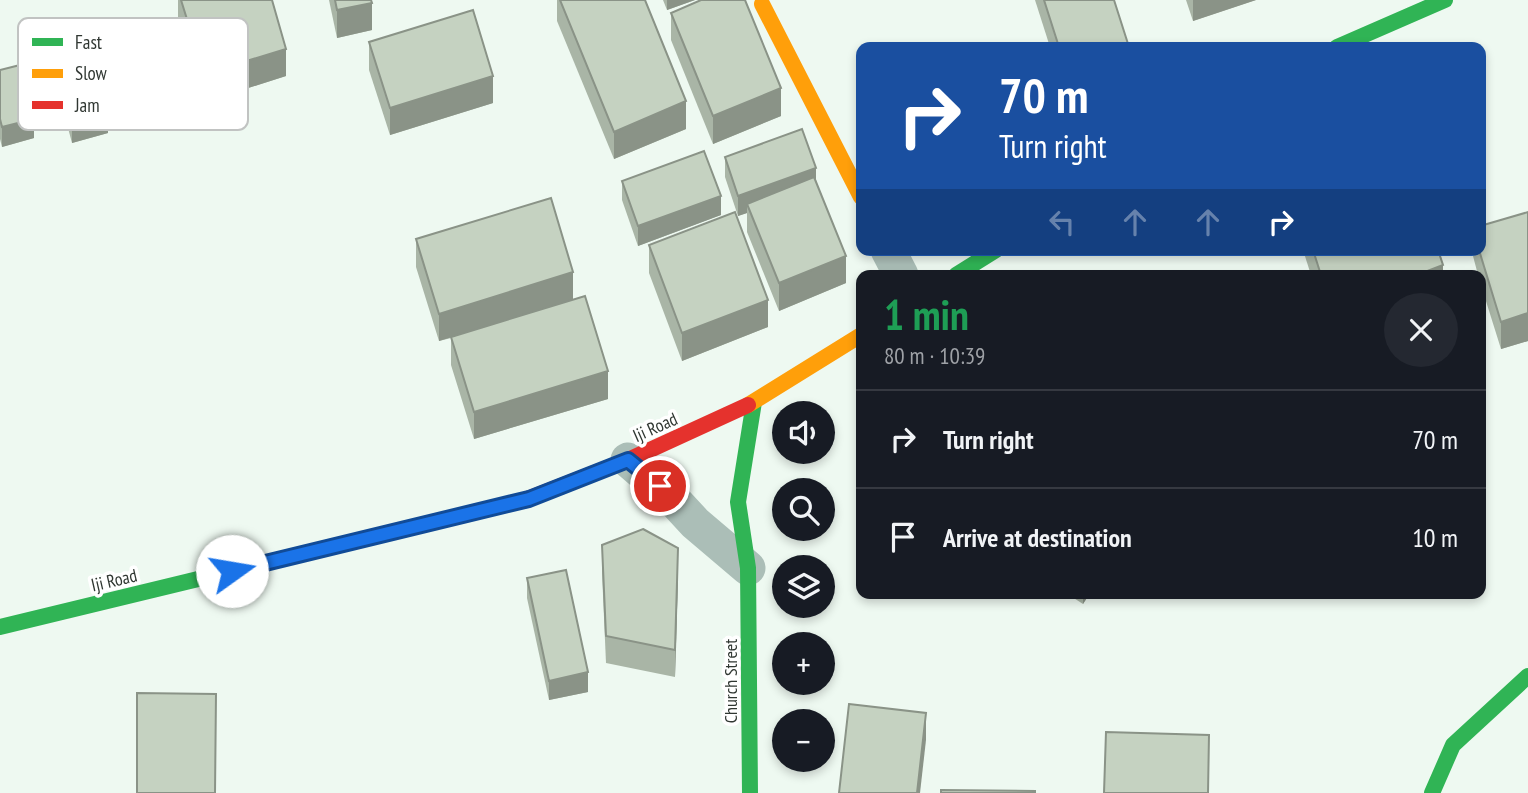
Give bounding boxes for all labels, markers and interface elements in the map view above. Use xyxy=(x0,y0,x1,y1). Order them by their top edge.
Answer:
legend xyxy=(18,18,248,130)
text: Fast xyxy=(75,30,103,54)
text: Slow xyxy=(75,61,108,85)
text: 70 m xyxy=(999,63,1088,127)
icon: right xyxy=(884,70,975,161)
text: Jam xyxy=(74,93,100,117)
text: Turn right xyxy=(999,125,1107,167)
icon: left xyxy=(1043,203,1081,241)
icon: ahead xyxy=(1116,203,1154,241)
icon: ahead xyxy=(1189,203,1227,241)
icon: right xyxy=(1262,203,1300,241)
text: 1 min xyxy=(884,287,969,342)
button: close xyxy=(1384,293,1458,367)
text: 80 m · 10:39 xyxy=(884,341,985,370)
map controls xyxy=(772,401,835,772)
button: sound xyxy=(772,401,835,464)
street label: Iji Road xyxy=(629,407,681,447)
icon: right xyxy=(884,420,922,458)
text: Turn right xyxy=(943,423,1034,456)
text: 70 m xyxy=(1412,423,1458,456)
pin xyxy=(630,456,690,516)
icon: arrive xyxy=(641,467,679,505)
button: search xyxy=(772,478,835,541)
icon: arrive xyxy=(884,518,922,556)
text: Arrive at destination xyxy=(943,521,1132,554)
text: 10 m xyxy=(1412,521,1458,554)
position arrow xyxy=(195,534,269,608)
button: layers xyxy=(772,555,835,618)
street label: Iji Road xyxy=(89,564,139,596)
button: + xyxy=(772,632,835,695)
street label: Church Street xyxy=(719,639,742,723)
button: − xyxy=(772,709,835,772)

